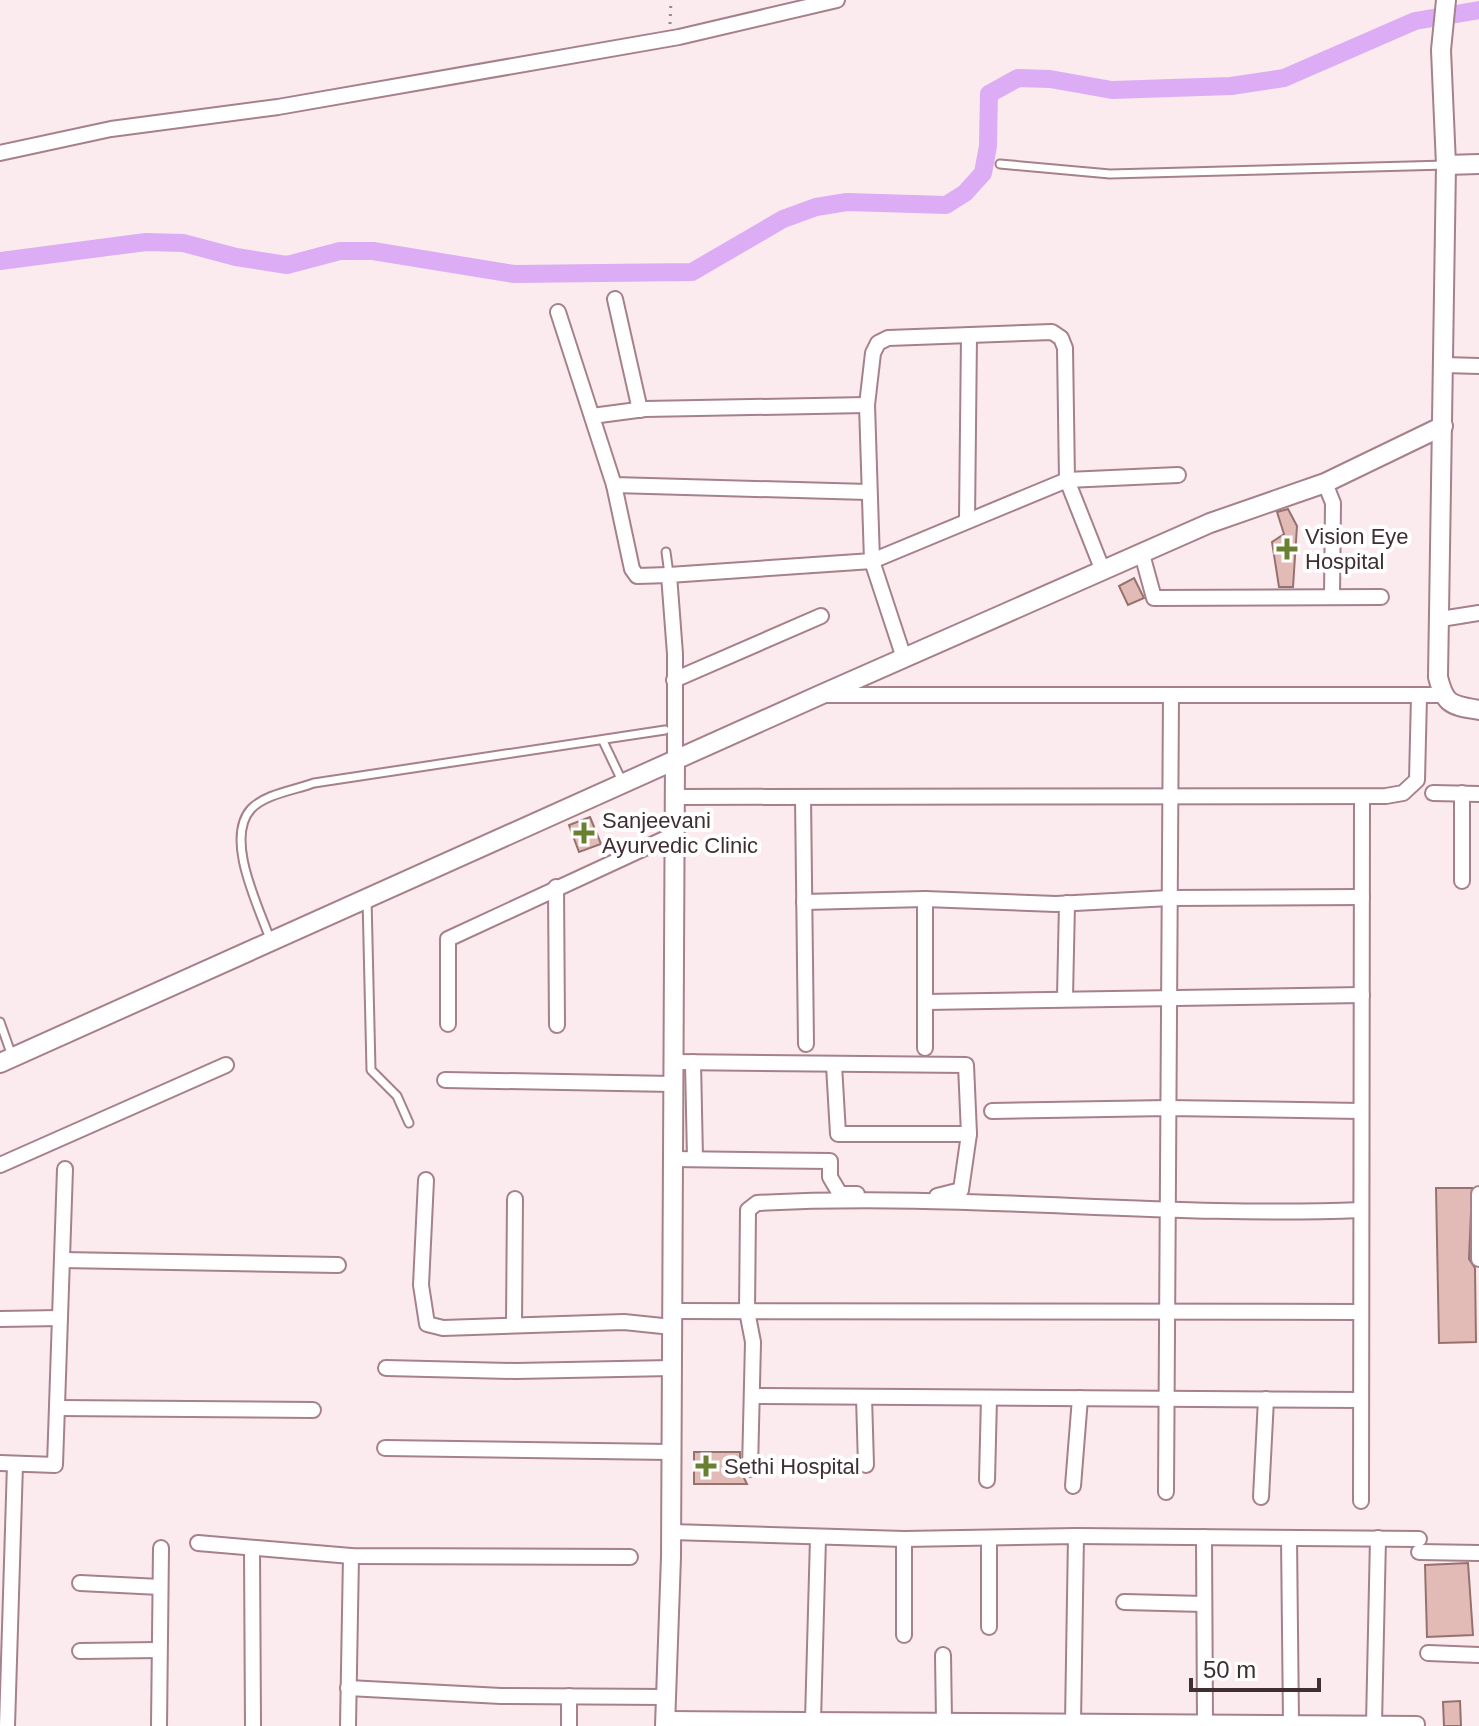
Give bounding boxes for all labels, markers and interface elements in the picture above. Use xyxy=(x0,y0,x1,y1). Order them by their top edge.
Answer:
place label: Vision Eye Hospital xyxy=(1305,524,1409,574)
marker: Vision Eye Hospital xyxy=(1276,538,1298,560)
place label: Sanjeevani Ayurvedic Clinic xyxy=(602,808,758,858)
marker: Sanjeevani Ayurvedic Clinic xyxy=(573,822,595,844)
place label: Sethi Hospital xyxy=(724,1454,860,1479)
marker: Sethi Hospital xyxy=(695,1455,717,1477)
scale bar xyxy=(1191,1642,1319,1692)
text: 50 m xyxy=(1203,1656,1256,1683)

